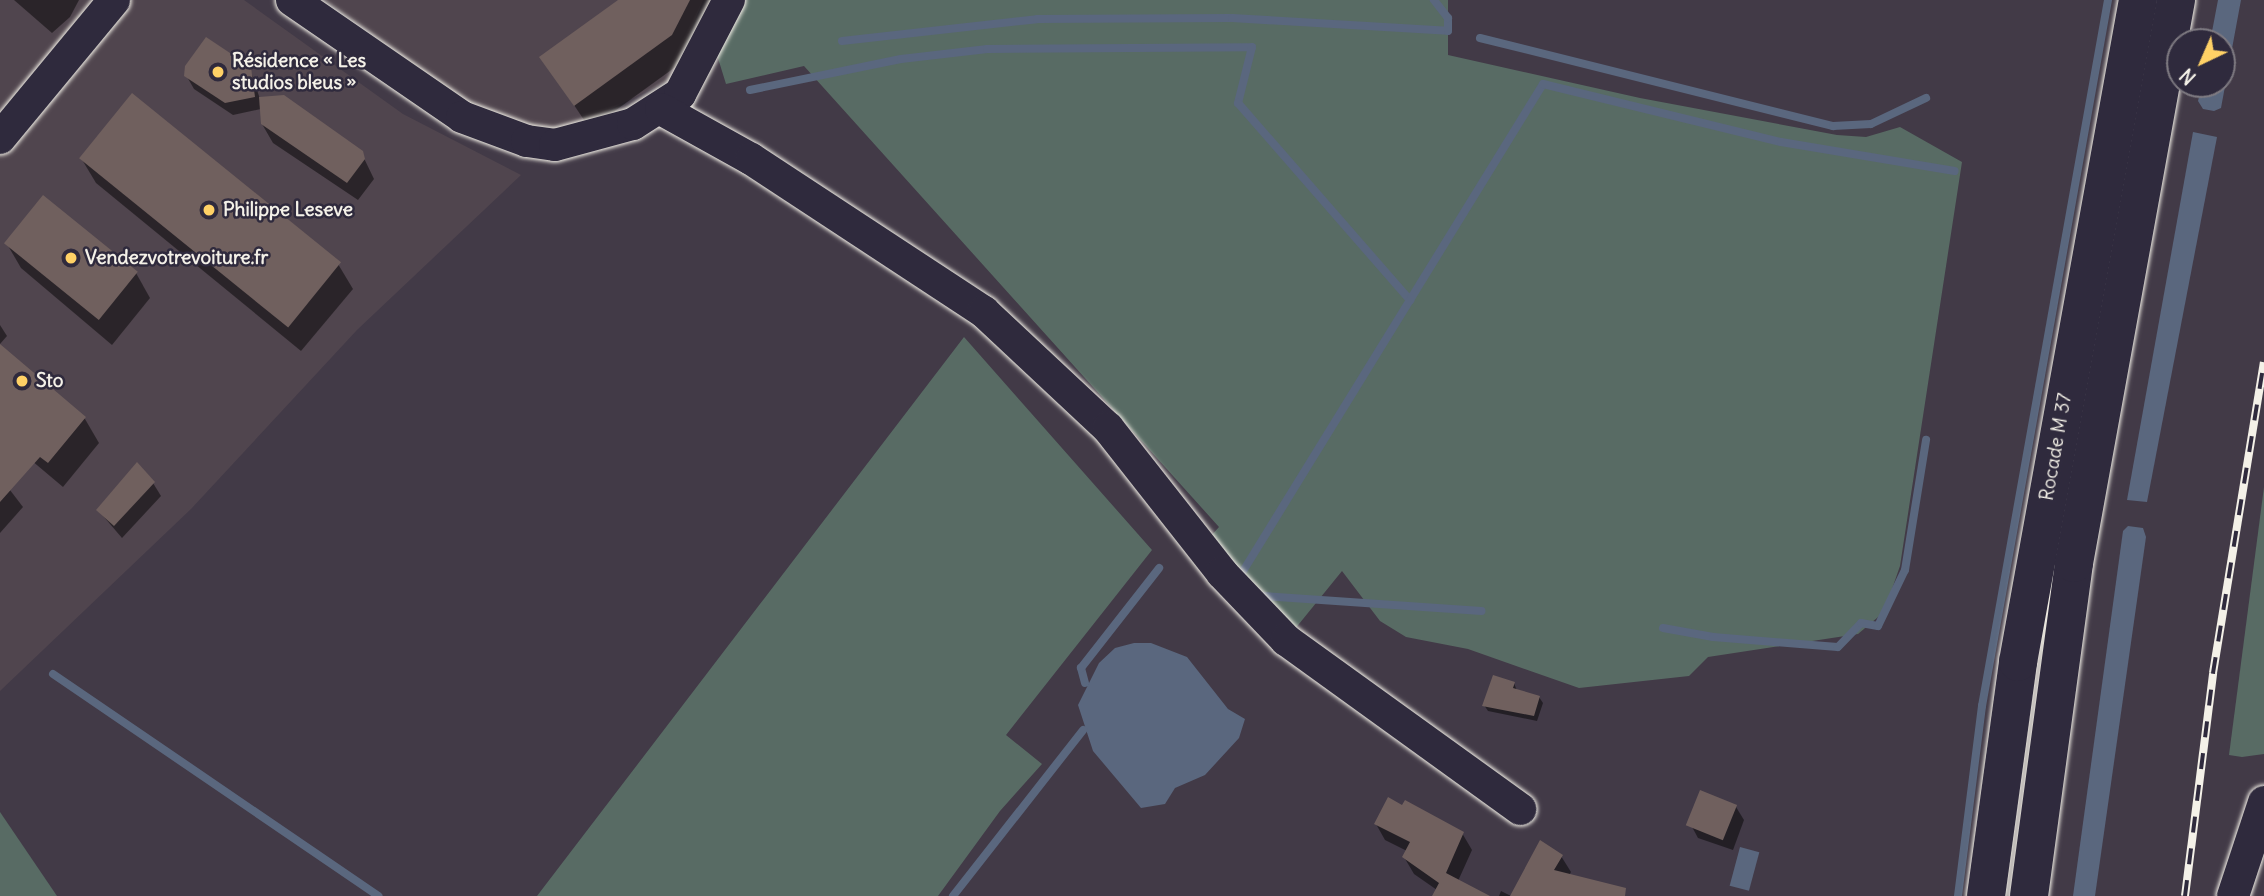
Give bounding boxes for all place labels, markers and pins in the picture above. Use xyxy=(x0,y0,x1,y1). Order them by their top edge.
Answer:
place label: Résidence « Les studios bleus » xyxy=(232,50,366,94)
marker: Résidence « Les studios bleus » xyxy=(210,64,226,80)
place label: Philippe Leseve xyxy=(223,199,353,221)
marker: Philippe Leseve xyxy=(201,202,217,218)
place label: Vendezvotrevoiture.fr xyxy=(85,247,268,269)
marker: Vendezvotrevoiture.fr xyxy=(63,250,79,266)
place label: Sto xyxy=(36,370,63,392)
marker: Sto xyxy=(14,373,30,389)

